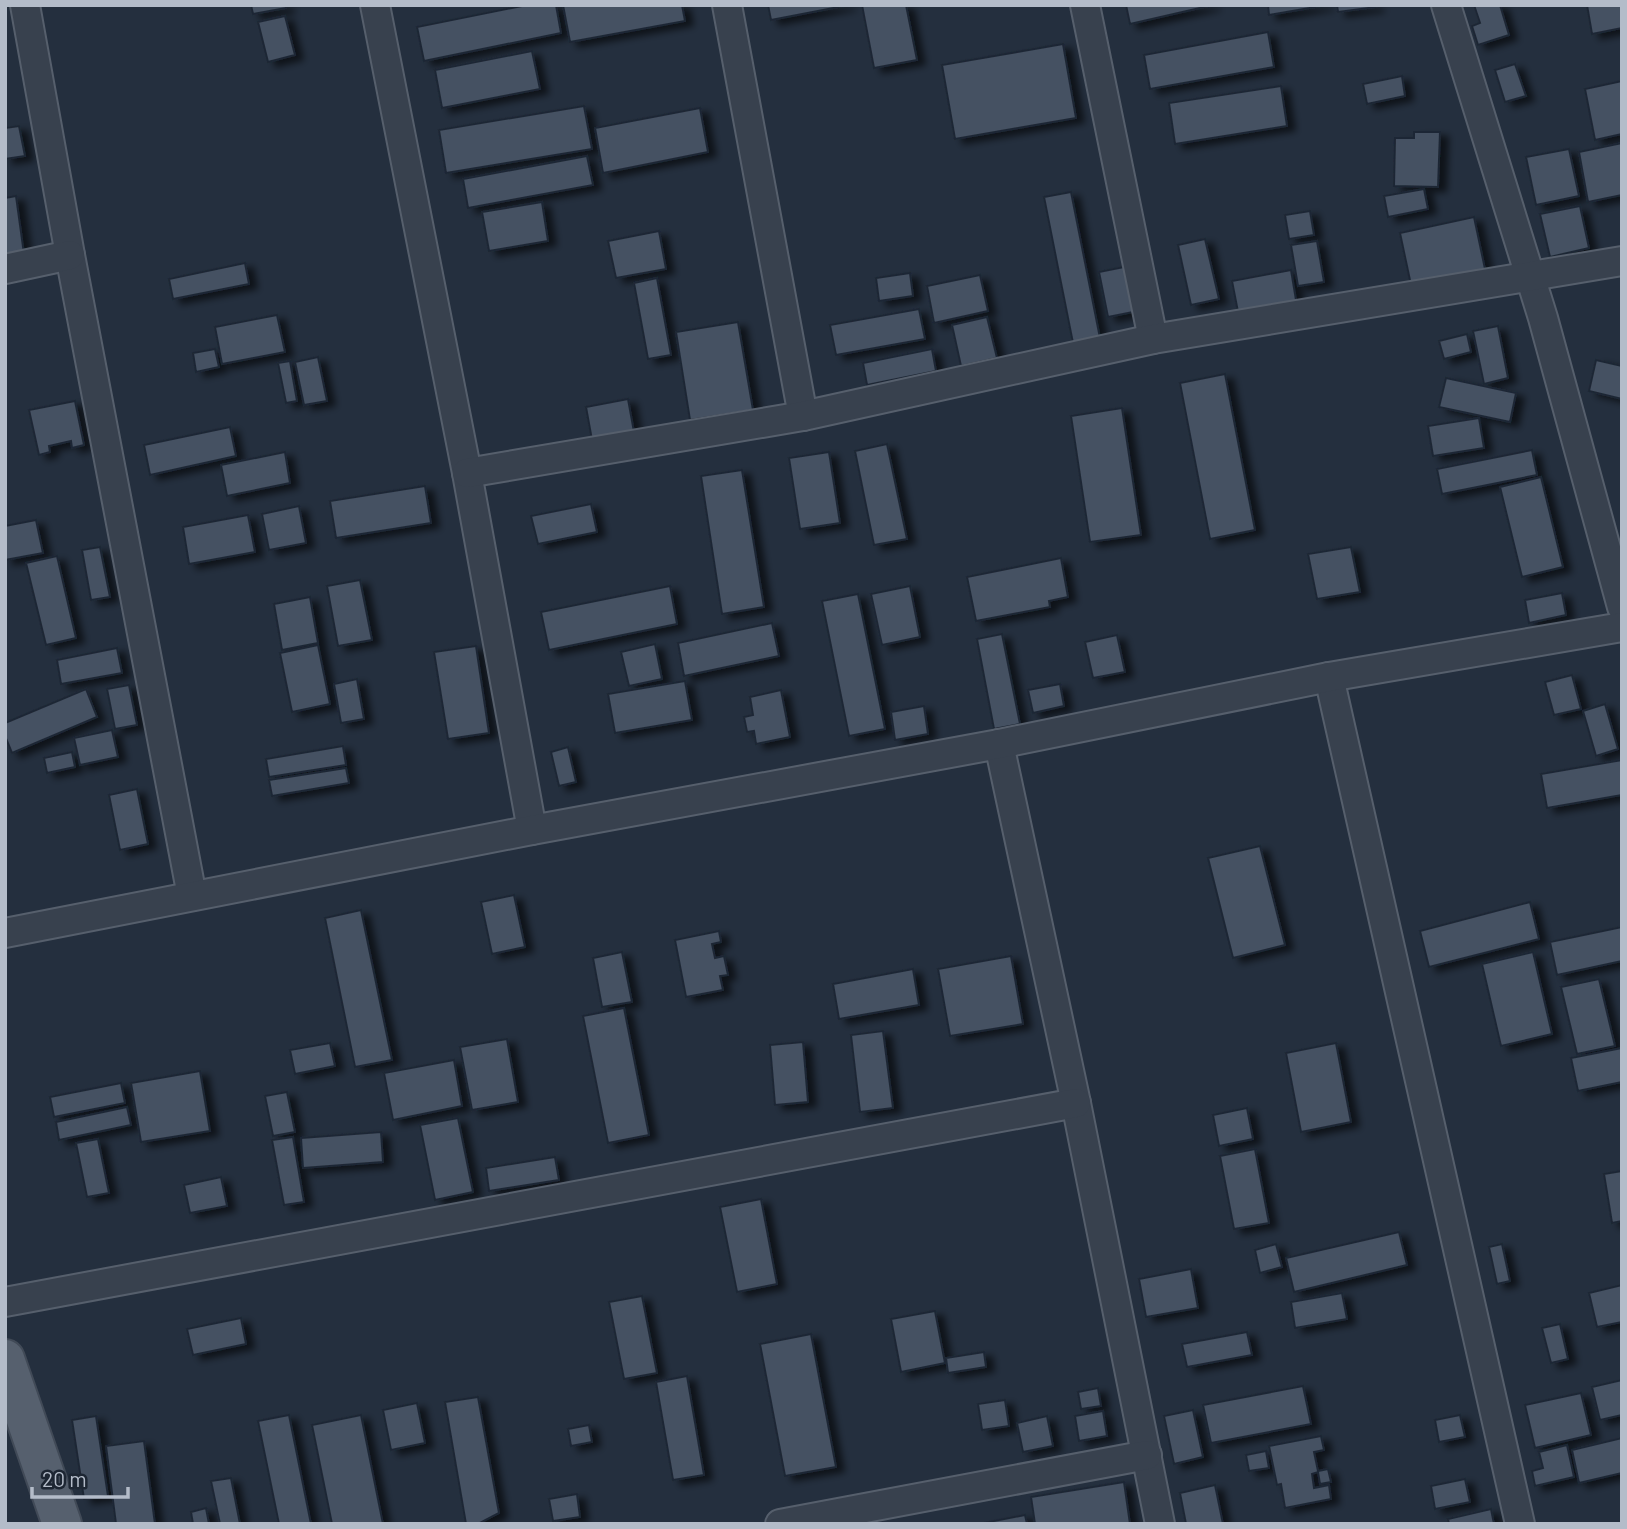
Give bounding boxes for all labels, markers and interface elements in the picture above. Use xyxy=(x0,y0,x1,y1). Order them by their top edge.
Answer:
scale bar xyxy=(32,1456,128,1500)
text: 20 m xyxy=(42,1466,87,1491)

